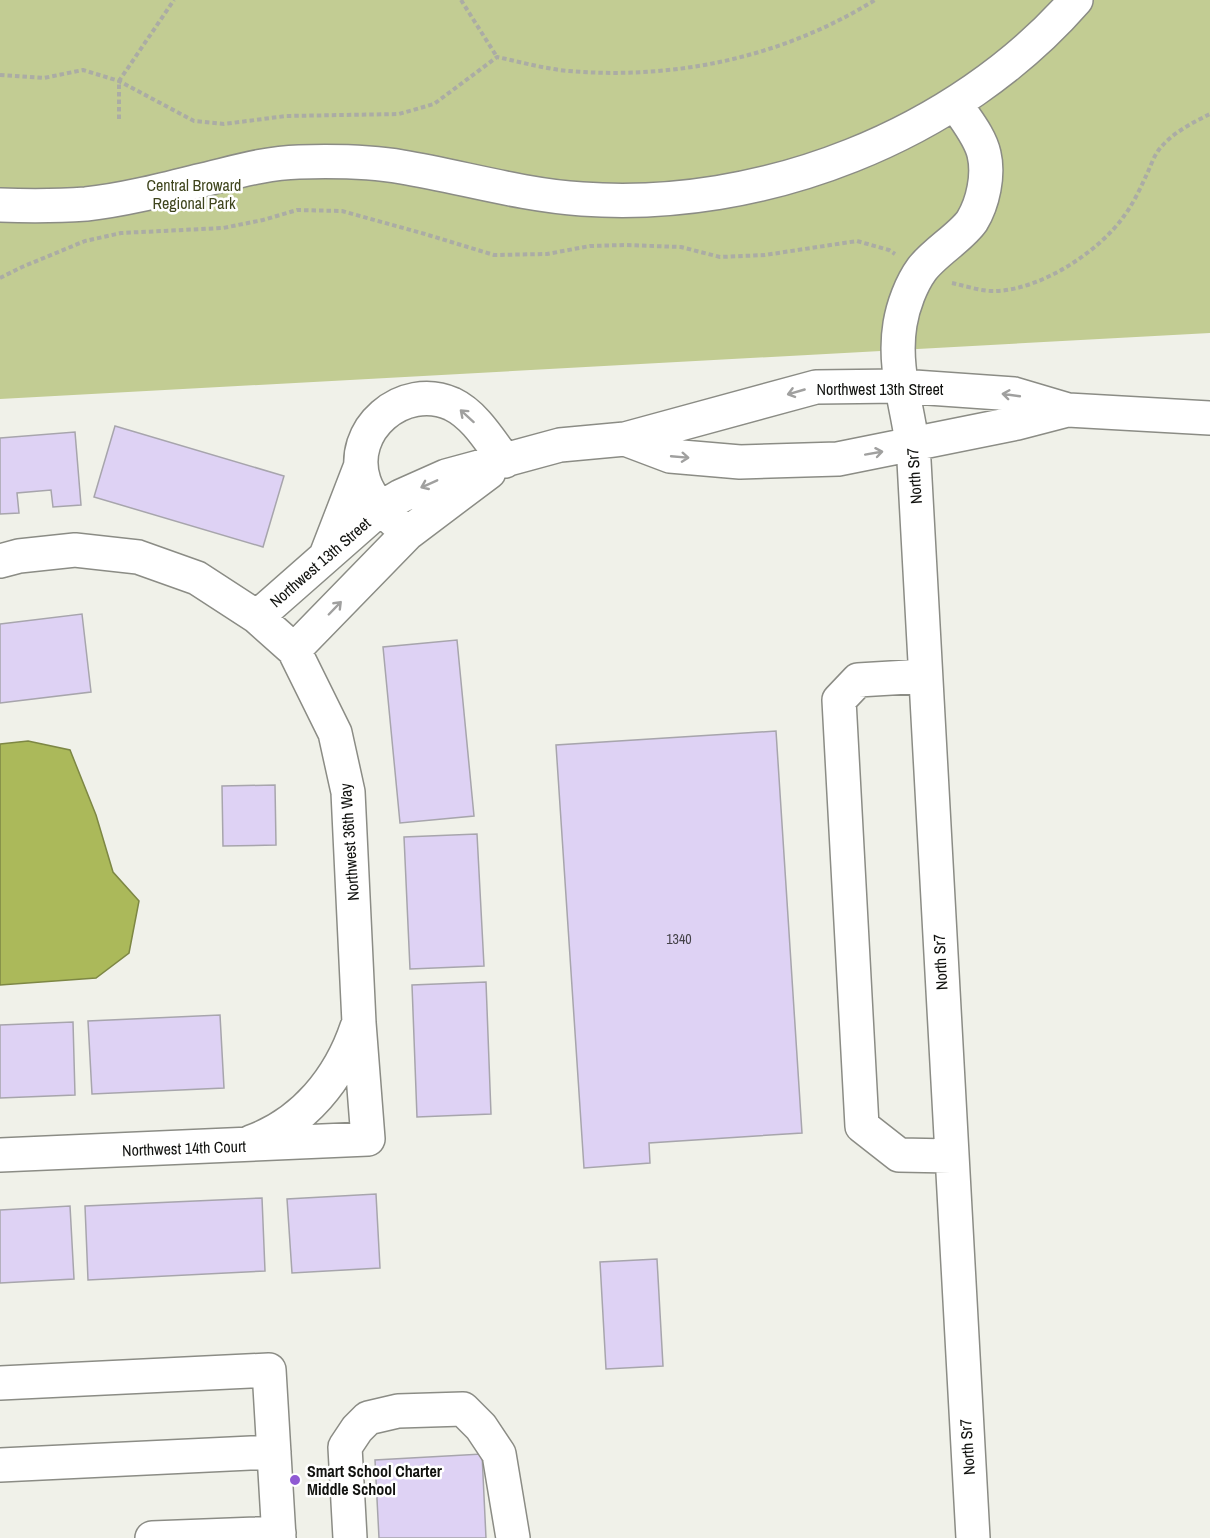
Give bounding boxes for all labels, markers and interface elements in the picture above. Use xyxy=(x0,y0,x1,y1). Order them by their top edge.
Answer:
park label: Central Broward Regional Park xyxy=(147,174,241,214)
street label: Northwest 13th Street xyxy=(817,378,944,400)
one-way arrow xyxy=(787,387,806,398)
one-way arrow xyxy=(1002,389,1022,400)
one-way arrow xyxy=(460,409,475,423)
one-way arrow xyxy=(864,447,884,458)
street label: North Sr7 xyxy=(901,447,927,505)
one-way arrow xyxy=(670,452,690,463)
one-way arrow xyxy=(421,478,439,490)
street label: Northwest 13th Street xyxy=(265,512,375,612)
one-way arrow xyxy=(327,601,342,616)
street label: Northwest 36th Way xyxy=(334,782,364,901)
house number: 1340 xyxy=(666,930,692,948)
street label: North Sr7 xyxy=(928,933,952,991)
street label: Northwest 14th Court xyxy=(122,1135,247,1161)
street label: North Sr7 xyxy=(954,1418,980,1476)
place label: Smart School Charter Middle School xyxy=(307,1460,443,1500)
marker: Smart School Charter Middle School xyxy=(288,1473,302,1487)

